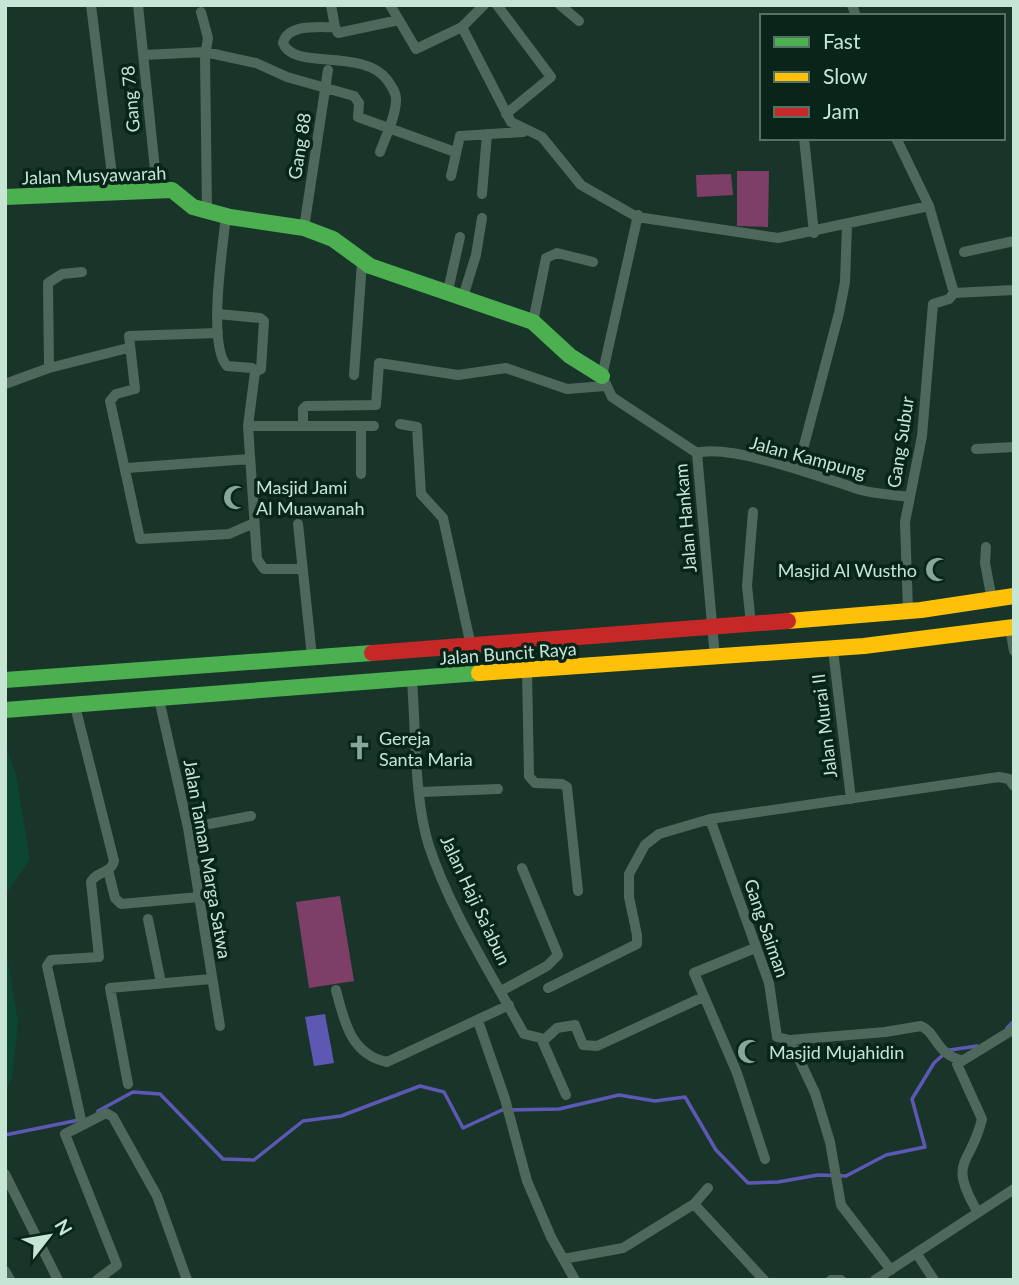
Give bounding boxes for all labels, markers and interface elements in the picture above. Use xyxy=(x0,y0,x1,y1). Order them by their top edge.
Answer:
legend xyxy=(760,14,1005,140)
text: Fast xyxy=(823,28,861,53)
text: Slow xyxy=(823,63,868,88)
street label: Gang 78 xyxy=(116,65,144,133)
text: Jam xyxy=(823,98,859,123)
street label: Gang 88 xyxy=(283,111,315,181)
street label: Jalan Musyawarah xyxy=(21,161,167,189)
street label: Gang Subur xyxy=(882,394,918,489)
street label: Jalan Kampung xyxy=(748,431,868,483)
street label: Jalan Hankam xyxy=(669,463,701,573)
place label: Masjid Jami Al Muawanah xyxy=(256,476,365,519)
mosque icon: Masjid Jami Al Muawanah xyxy=(222,483,250,511)
mosque icon: Masjid Al Wustho xyxy=(923,556,951,584)
place label: Masjid Al Wustho xyxy=(778,559,917,581)
street label: Jalan Buncit Raya xyxy=(439,637,577,669)
street label: Jalan Murai II xyxy=(807,673,841,779)
place label: Gereja Santa Maria xyxy=(379,727,473,770)
church icon: Gereja Santa Maria xyxy=(345,734,373,762)
street label: Jalan Taman Marga Satwa xyxy=(180,758,236,960)
street label: Jalan Haji Sa'abun xyxy=(436,832,516,968)
street label: Gang Saiman xyxy=(740,876,794,980)
mosque icon: Masjid Mujahidin xyxy=(735,1038,763,1066)
place label: Masjid Mujahidin xyxy=(769,1041,904,1063)
north arrow xyxy=(14,1201,84,1271)
text: N xyxy=(50,1215,78,1239)

